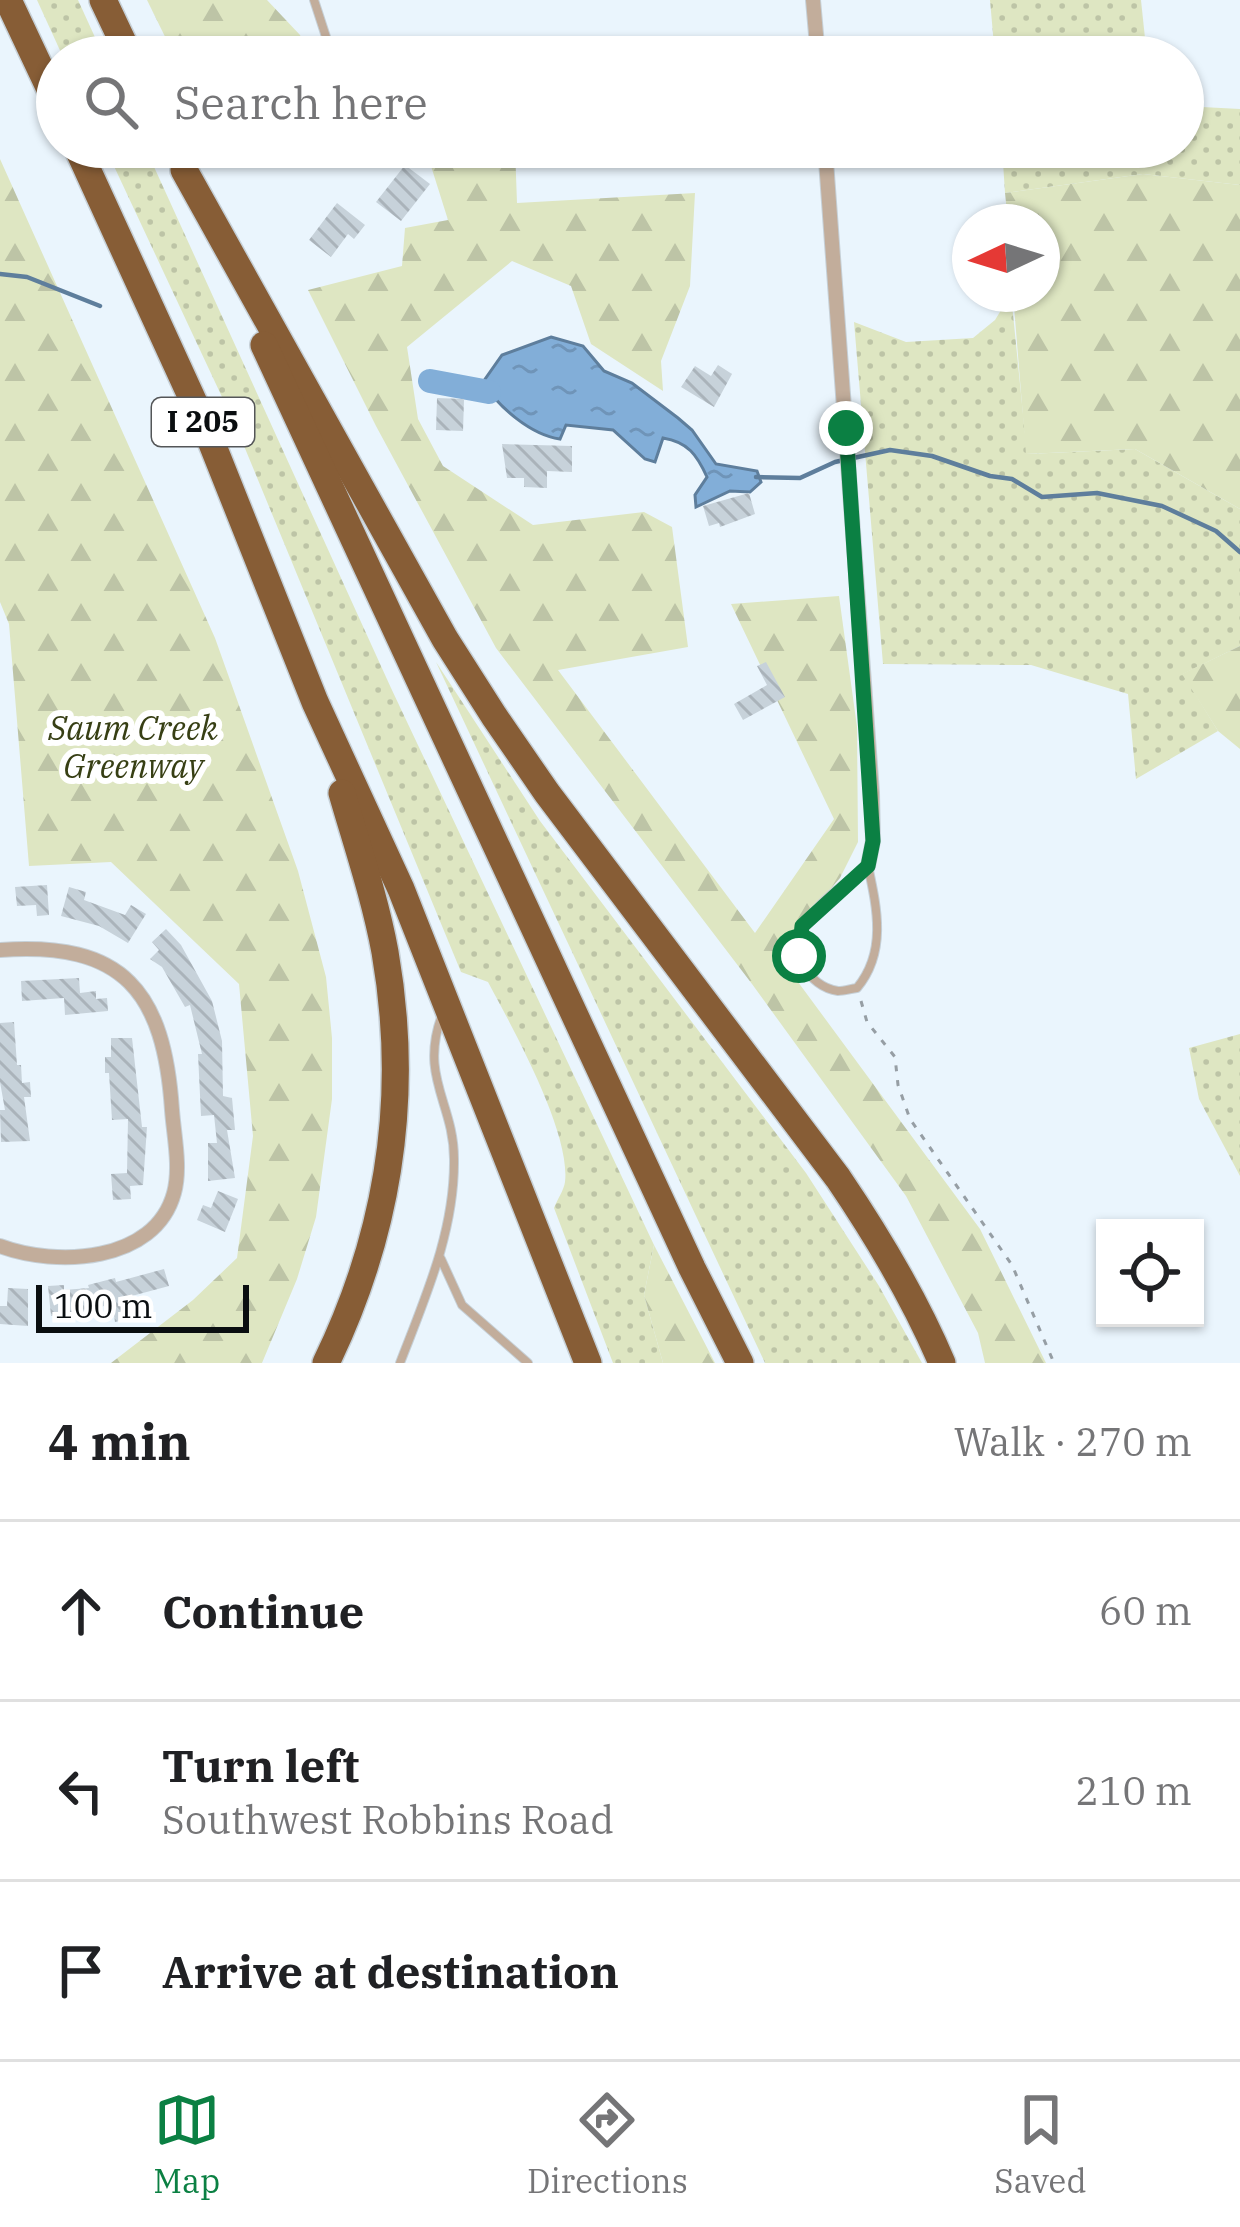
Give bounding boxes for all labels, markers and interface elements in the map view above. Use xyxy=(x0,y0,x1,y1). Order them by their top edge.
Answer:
search box xyxy=(36,36,1204,168)
icon: search xyxy=(78,69,144,135)
text: Search here xyxy=(174,73,428,131)
north arrow xyxy=(952,204,1060,312)
road number: I 205 xyxy=(152,398,254,446)
route end xyxy=(819,401,873,455)
park label: Saum Creek Greenway xyxy=(47,706,218,787)
route start xyxy=(772,929,826,983)
map controls xyxy=(1096,1219,1204,1327)
button: locate xyxy=(1096,1219,1204,1327)
scale bar xyxy=(36,1279,249,1332)
text: 100 m xyxy=(54,1284,153,1327)
text: 4 min xyxy=(48,1408,191,1474)
text: Walk · 270 m xyxy=(954,1416,1192,1467)
icon: ahead xyxy=(48,1578,114,1644)
text: Continue xyxy=(162,1582,364,1640)
text: 60 m xyxy=(1099,1585,1192,1636)
text: Turn left xyxy=(162,1736,359,1794)
icon: left xyxy=(48,1758,114,1824)
text: 210 m xyxy=(1076,1765,1192,1816)
text: Southwest Robbins Road xyxy=(162,1794,614,1845)
icon: arrive xyxy=(48,1938,114,2004)
text: Arrive at destination xyxy=(162,1942,619,2000)
tab: Map xyxy=(153,2087,220,2202)
tab: Directions xyxy=(527,2087,688,2202)
tab: Saved xyxy=(994,2087,1087,2202)

